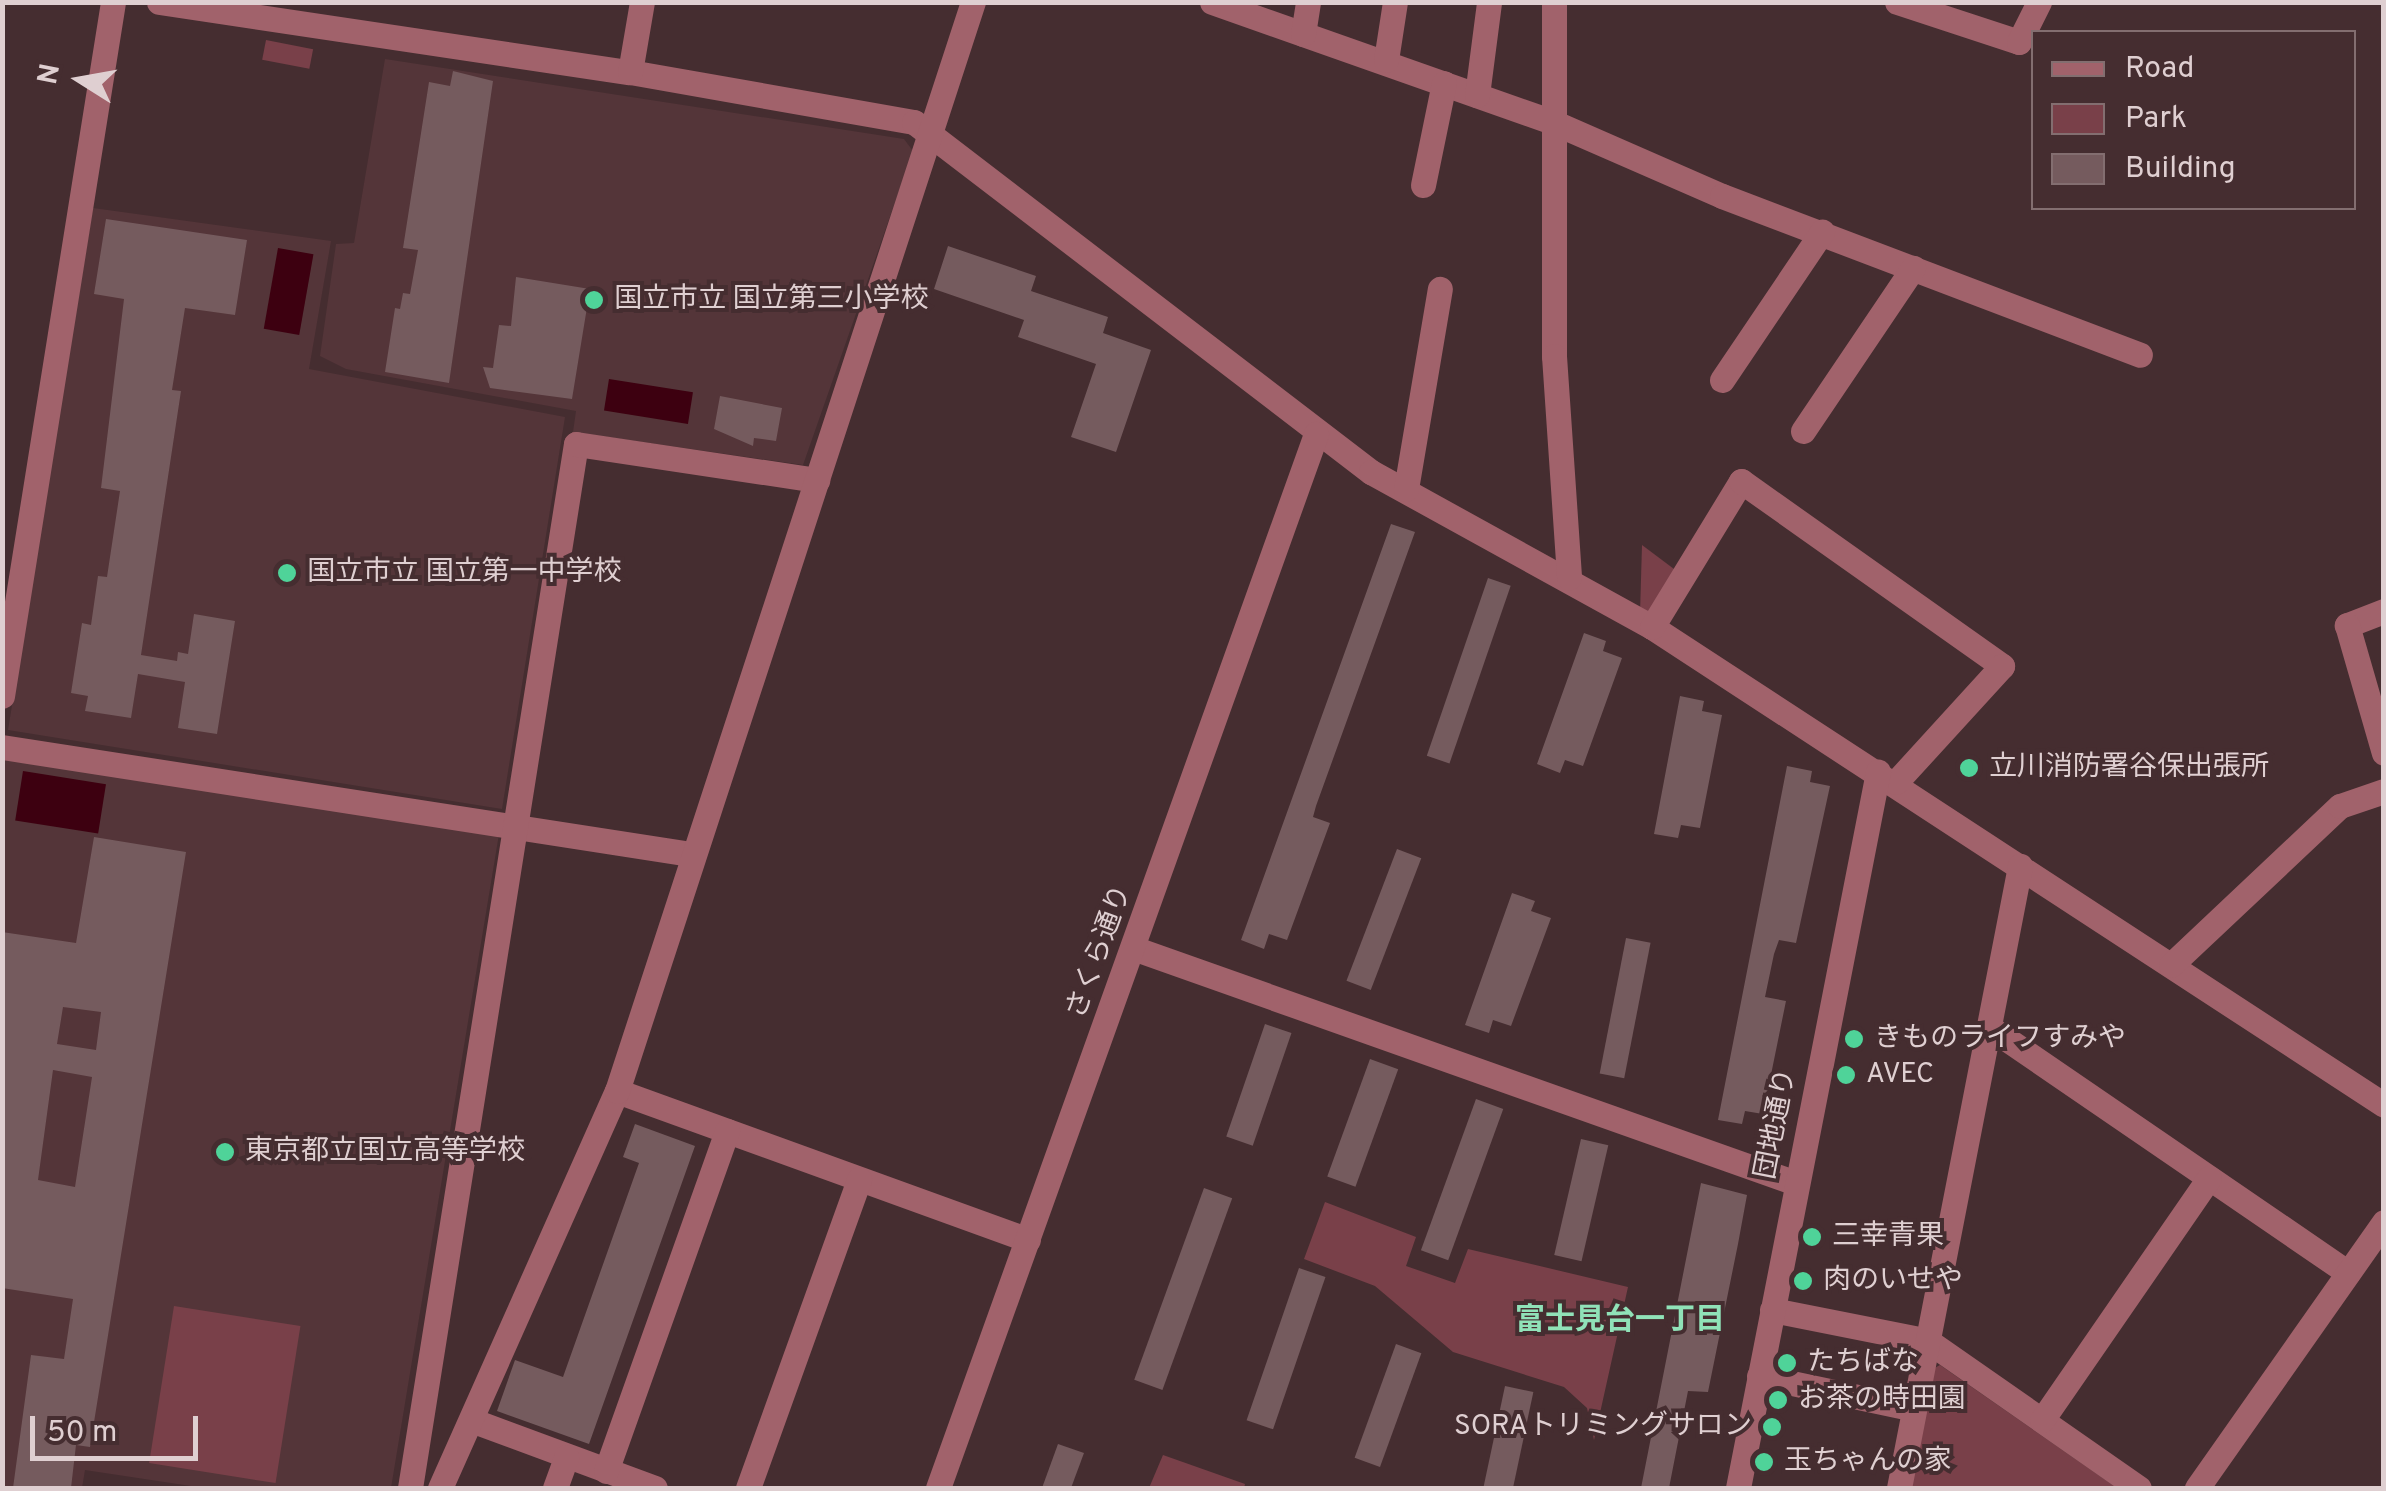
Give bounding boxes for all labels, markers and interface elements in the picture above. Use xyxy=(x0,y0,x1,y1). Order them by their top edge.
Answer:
north arrow xyxy=(30,30,130,130)
legend xyxy=(2031,30,2356,210)
text: Road xyxy=(2125,51,2194,88)
text: N xyxy=(31,61,70,88)
text: Park xyxy=(2125,101,2187,138)
text: Building xyxy=(2125,151,2236,188)
place label: 国立市立 国立第三小学校 xyxy=(614,283,929,317)
marker: 国立市立 国立第三小学校 xyxy=(583,289,605,311)
place label: 国立市立 国立第一中学校 xyxy=(307,556,622,590)
marker: 国立市立 国立第一中学校 xyxy=(276,562,298,584)
place label: 立川消防署谷保出張所 xyxy=(1989,751,2269,785)
marker: 立川消防署谷保出張所 xyxy=(1958,757,1980,779)
street label: さくら通り xyxy=(1060,880,1140,1024)
place label: きものライフすみや xyxy=(1874,1022,2126,1056)
marker: きものライフすみや xyxy=(1843,1028,1865,1050)
place label: AVEC xyxy=(1866,1058,1934,1092)
marker: AVEC xyxy=(1835,1064,1857,1086)
street label: 団地通り xyxy=(1750,1066,1804,1182)
place label: 東京都立国立高等学校 xyxy=(245,1135,525,1169)
marker: 東京都立国立高等学校 xyxy=(214,1141,236,1163)
place label: 三幸青果 xyxy=(1832,1220,1944,1254)
marker: 三幸青果 xyxy=(1801,1226,1823,1248)
place label: 肉のいせや xyxy=(1823,1264,1963,1298)
marker: 肉のいせや xyxy=(1792,1270,1814,1292)
district label: 富士見台一丁目 xyxy=(1515,1304,1725,1340)
place label: たちばな xyxy=(1807,1346,1919,1380)
marker: たちばな xyxy=(1776,1352,1798,1374)
place label: お茶の時田園 xyxy=(1798,1383,1966,1417)
marker: お茶の時田園 xyxy=(1767,1389,1789,1411)
scale bar xyxy=(35,1396,202,1458)
place label: SORAトリミングサロン xyxy=(1454,1410,1752,1444)
text: 50 m xyxy=(47,1415,117,1452)
marker: SORAトリミングサロン xyxy=(1761,1416,1783,1438)
place label: 玉ちゃんの家 xyxy=(1784,1445,1952,1479)
marker: 玉ちゃんの家 xyxy=(1753,1451,1775,1473)

